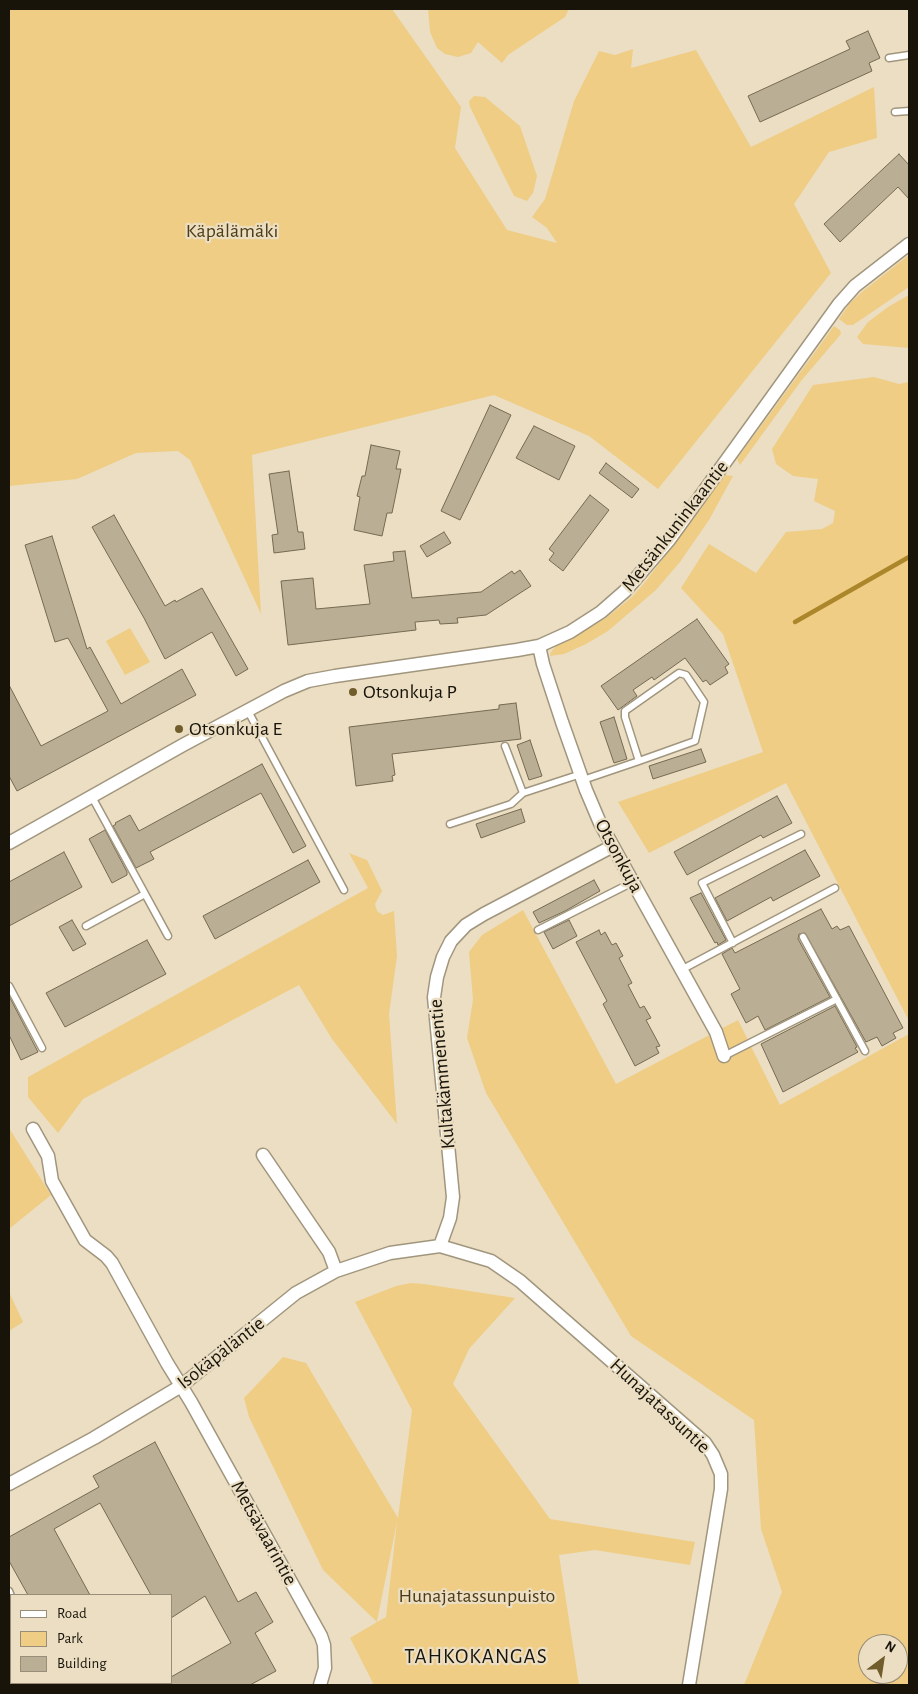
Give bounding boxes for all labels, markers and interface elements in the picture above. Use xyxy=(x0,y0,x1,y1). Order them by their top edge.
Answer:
park label: Käpälämäki xyxy=(186,219,278,243)
street label: Metsänkuninkaantie xyxy=(616,456,734,596)
place label: Otsonkuja P xyxy=(363,680,457,704)
marker: Otsonkuja P xyxy=(347,686,359,698)
place label: Otsonkuja E xyxy=(189,717,282,741)
marker: Otsonkuja E xyxy=(173,723,185,735)
street label: Otsonkuja xyxy=(590,815,648,897)
street label: Kultakämmenentie xyxy=(423,998,461,1150)
street label: Isokäpäläntie xyxy=(173,1311,269,1395)
street label: Hunajatassuntie xyxy=(605,1353,715,1459)
street label: Metsävaarintie xyxy=(225,1477,303,1589)
park label: Hunajatassunpuisto xyxy=(399,1584,555,1608)
legend xyxy=(10,1594,172,1684)
text: Road xyxy=(57,1606,87,1621)
text: Park xyxy=(57,1631,83,1646)
north arrow xyxy=(858,1634,908,1684)
text: N xyxy=(882,1638,898,1656)
district label: TAHKOKANGAS xyxy=(403,1644,549,1670)
text: Building xyxy=(57,1656,107,1671)

